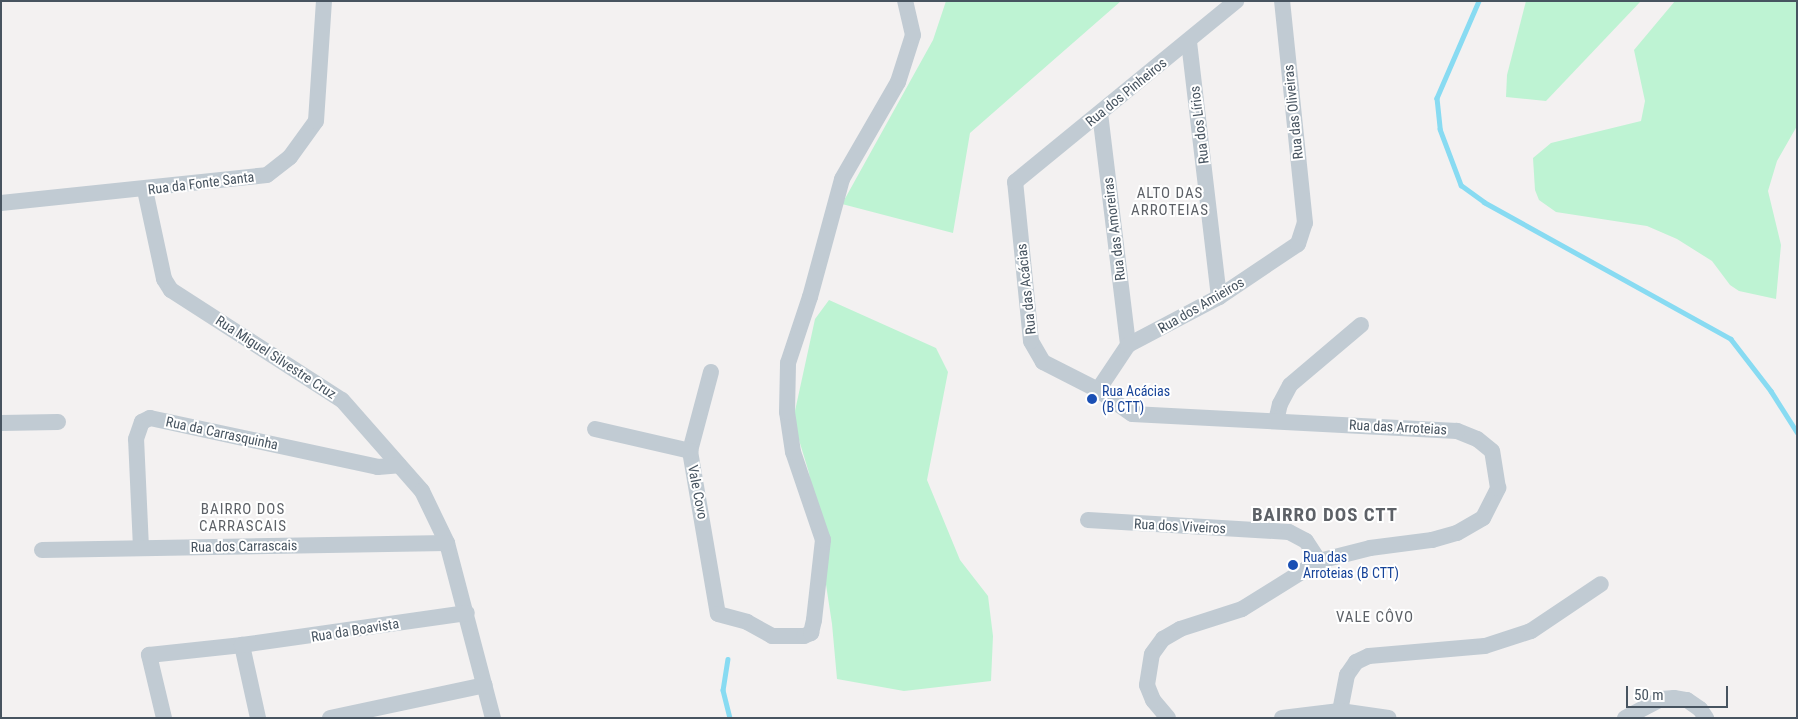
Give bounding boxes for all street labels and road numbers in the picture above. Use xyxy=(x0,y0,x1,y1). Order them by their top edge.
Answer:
street label: Rua dos Pinheiros xyxy=(1082,54,1170,130)
street label: Rua das Oliveiras xyxy=(1280,64,1306,160)
street label: Rua dos Lírios xyxy=(1186,85,1212,165)
street label: Rua da Fonte Santa xyxy=(147,168,255,198)
street label: Rua das Amoreiras xyxy=(1099,176,1129,282)
street label: Rua das Acácias xyxy=(1013,243,1039,335)
street label: Rua dos Amieiros xyxy=(1155,274,1247,336)
street label: Rua Miguel Silvestre Cruz xyxy=(213,312,339,402)
street label: Rua da Carrasquinha xyxy=(164,413,280,453)
street label: Rua das Arroteias xyxy=(1349,416,1447,438)
street label: Vale Covo xyxy=(685,463,711,521)
street label: Rua dos Viveiros xyxy=(1134,515,1226,537)
street label: Rua dos Carrascais xyxy=(191,537,297,555)
street label: Rua da Boavista xyxy=(310,615,400,645)

